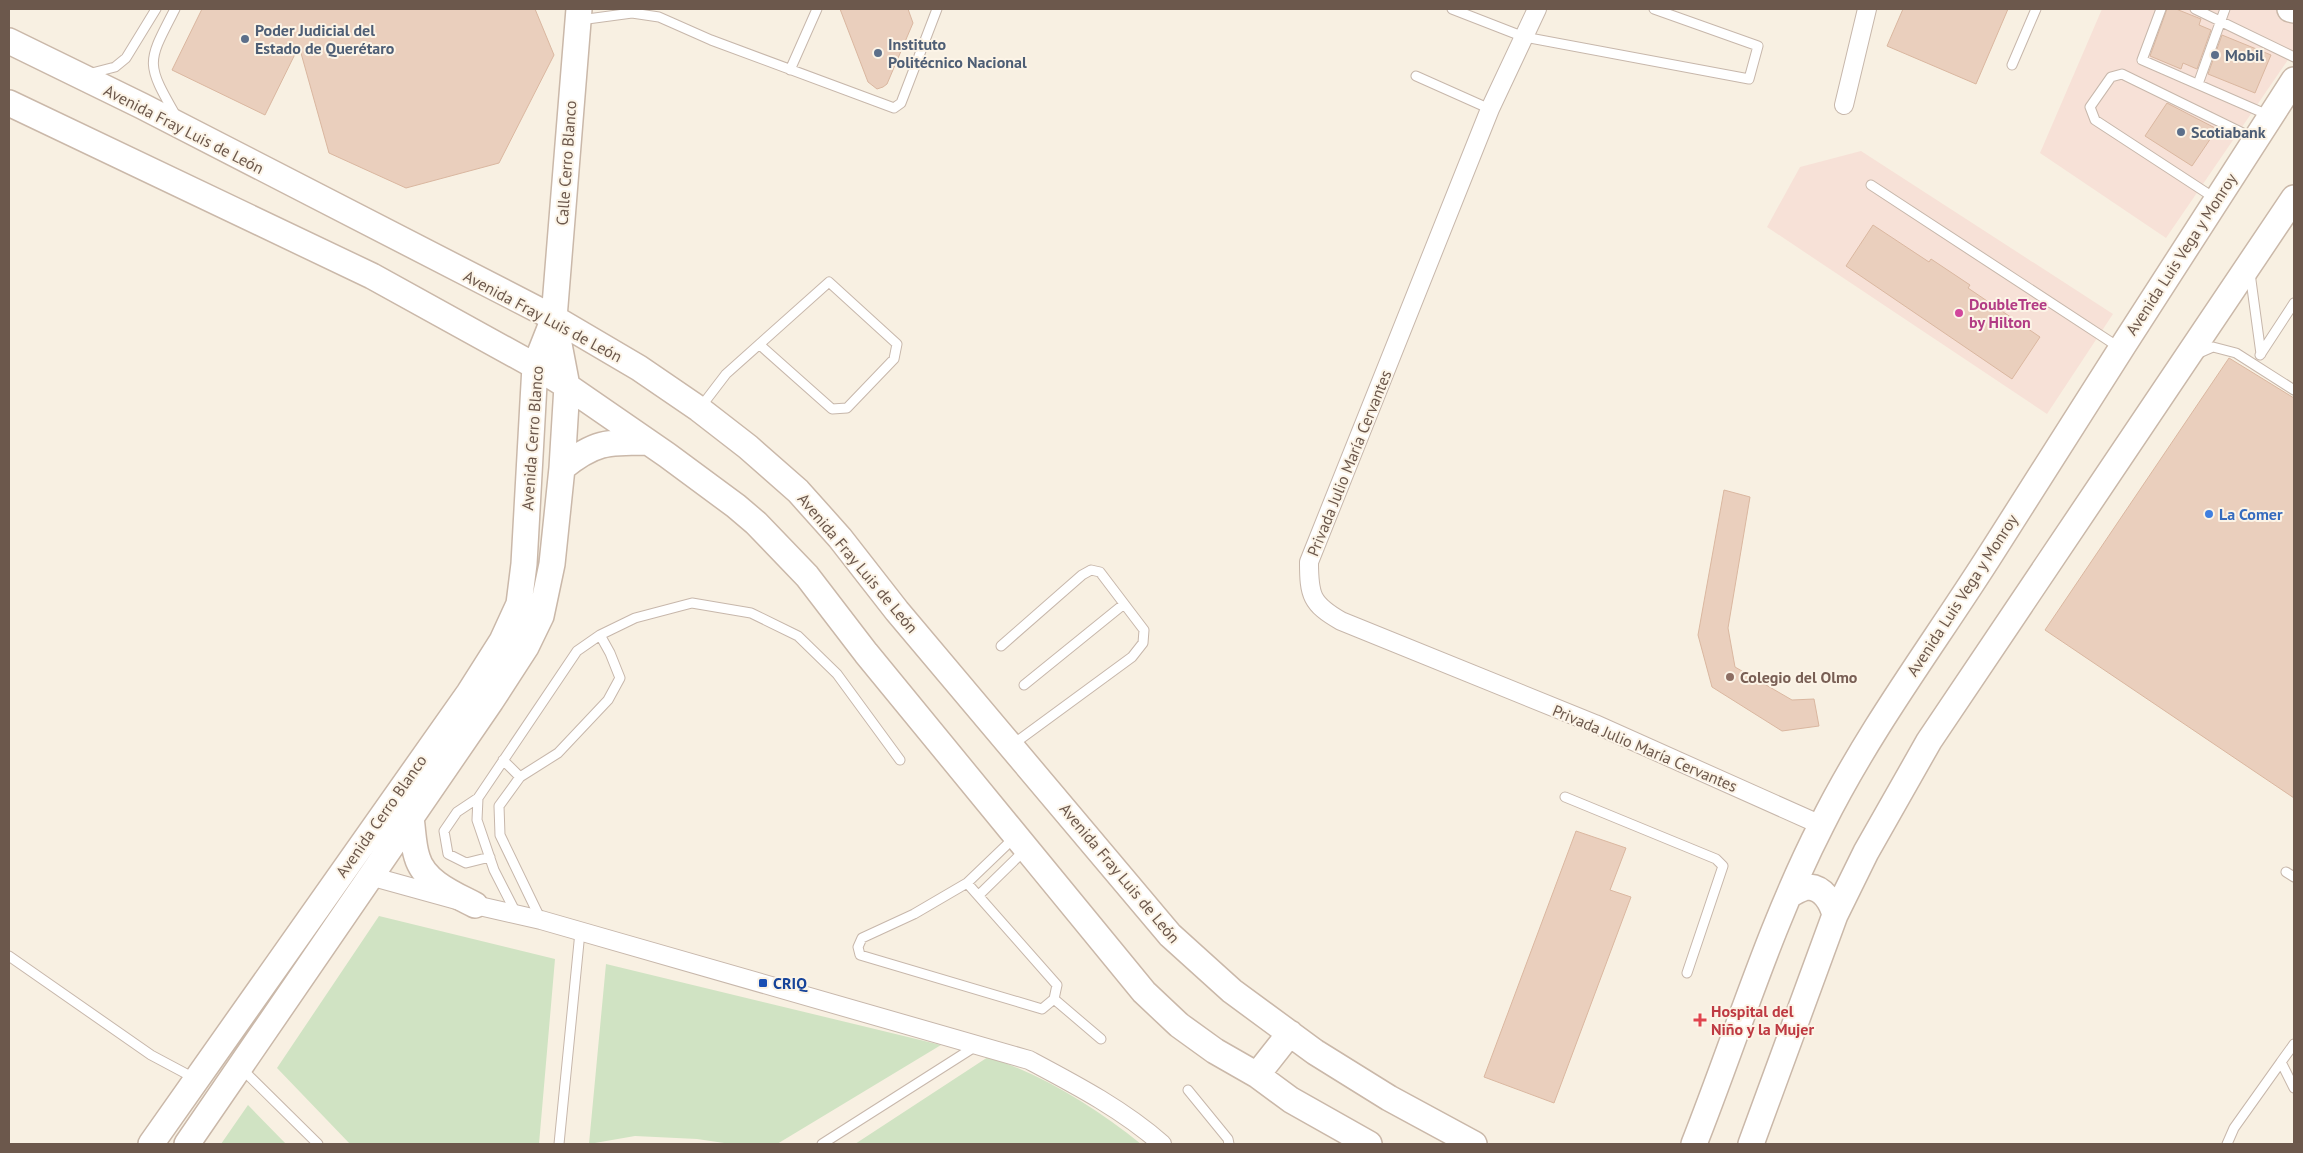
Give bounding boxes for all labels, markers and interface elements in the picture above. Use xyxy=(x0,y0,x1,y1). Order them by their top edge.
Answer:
place label: Poder Judicial del Estado de Querétaro xyxy=(255,20,395,58)
marker: Poder Judicial del Estado de Querétaro xyxy=(239,33,251,45)
place label: Instituto Politécnico Nacional xyxy=(888,34,1027,72)
place label: Mobil xyxy=(2225,45,2264,65)
marker: Instituto Politécnico Nacional xyxy=(872,47,884,59)
marker: Mobil xyxy=(2209,49,2221,61)
street label: Avenida Fray Luis de León xyxy=(101,80,267,178)
street label: Calle Cerro Blanco xyxy=(552,100,580,226)
place label: Scotiabank xyxy=(2191,122,2266,142)
marker: Scotiabank xyxy=(2175,126,2187,138)
street label: Avenida Luis Vega y Monroy xyxy=(2121,169,2241,339)
street label: Avenida Fray Luis de León xyxy=(460,266,626,366)
place label: DoubleTree by Hilton xyxy=(1969,294,2047,332)
marker: DoubleTree by Hilton xyxy=(1953,307,1965,319)
street label: Avenida Cerro Blanco xyxy=(517,365,547,511)
street label: Privada Julio María Cervantes xyxy=(1302,367,1396,559)
street label: Avenida Fray Luis de León xyxy=(794,489,922,637)
place label: La Comer xyxy=(2219,504,2283,524)
marker: La Comer xyxy=(2203,508,2215,520)
street label: Avenida Luis Vega y Monroy xyxy=(1902,510,2022,680)
place label: Colegio del Olmo xyxy=(1740,667,1858,687)
marker: Colegio del Olmo xyxy=(1724,671,1736,683)
street label: Privada Julio María Cervantes xyxy=(1550,700,1741,796)
street label: Avenida Cerro Blanco xyxy=(331,751,431,881)
street label: Avenida Fray Luis de León xyxy=(1056,799,1184,947)
place label: CRIQ xyxy=(773,973,808,993)
marker: CRIQ xyxy=(757,977,769,989)
place label: Hospital del Niño y la Mujer xyxy=(1711,1001,1814,1039)
marker: Hospital del Niño y la Mujer xyxy=(1693,1013,1707,1027)

